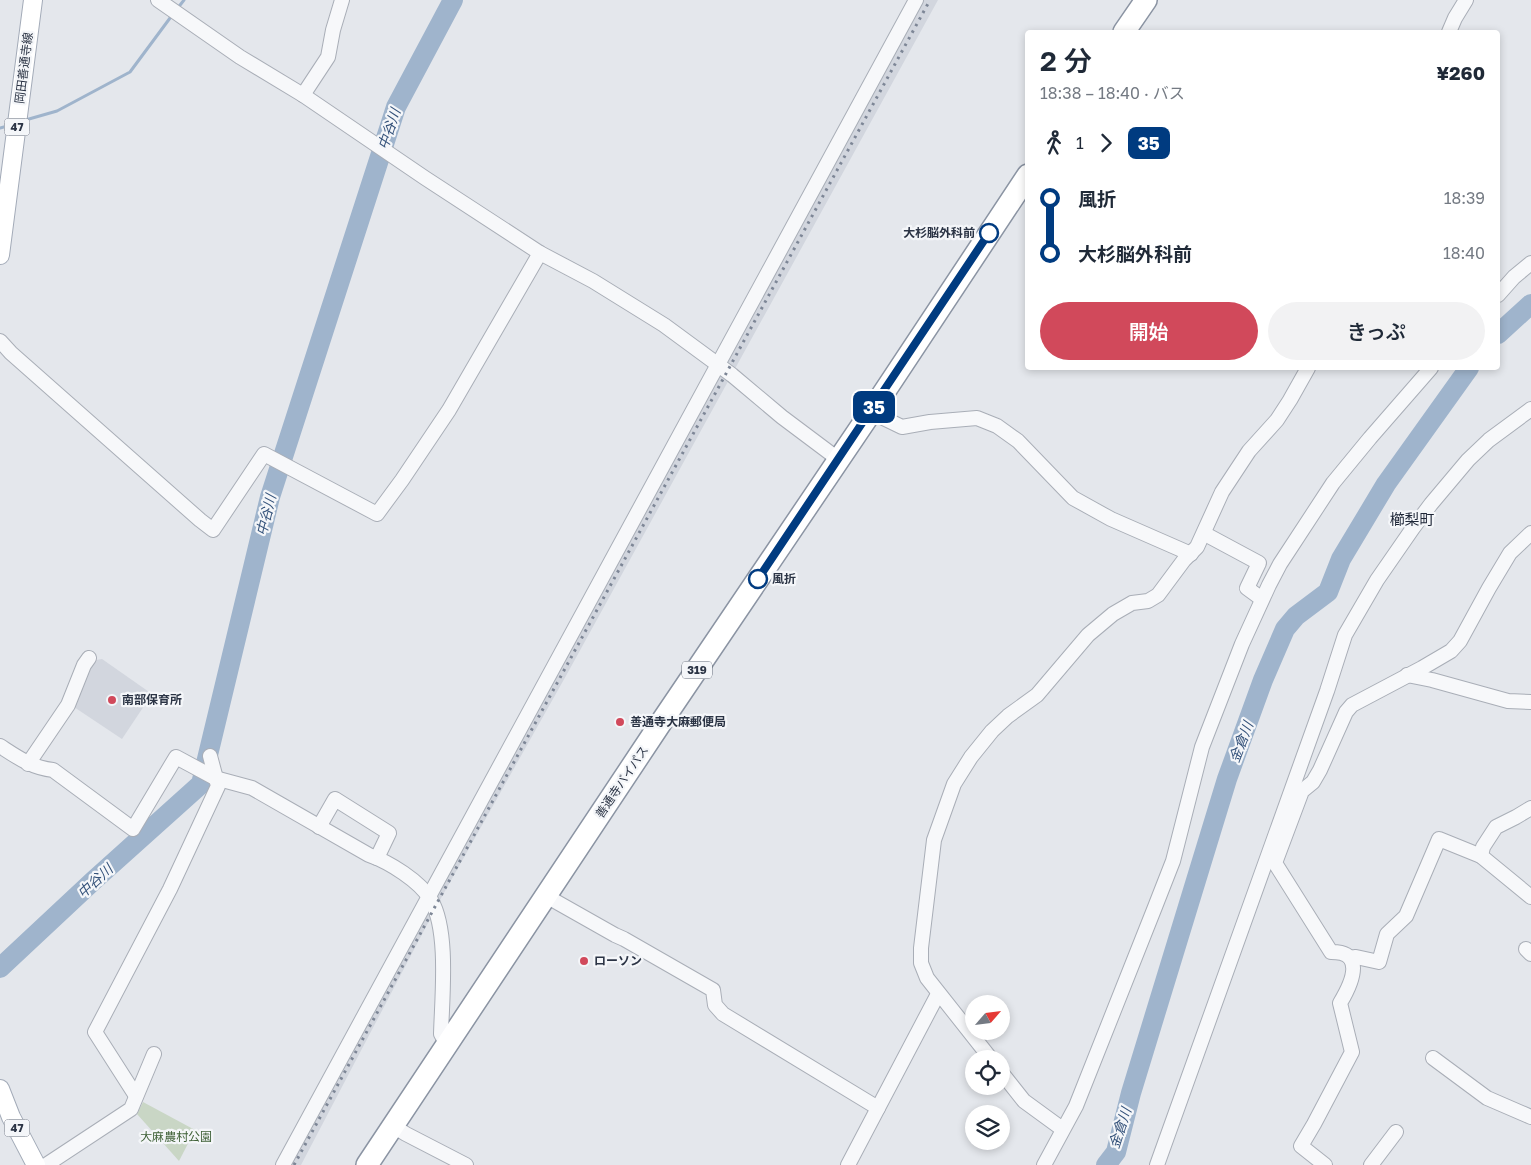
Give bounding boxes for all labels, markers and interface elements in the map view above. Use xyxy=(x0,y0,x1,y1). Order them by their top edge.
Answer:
street label: 岡田善通寺線 xyxy=(12,31,35,105)
text: 2 分 xyxy=(1040,44,1092,77)
text: ¥260 xyxy=(1436,61,1485,84)
text: 18:38 – 18:40 · バス xyxy=(1040,83,1185,103)
water label: 中谷川 xyxy=(374,104,404,151)
road number: 47 xyxy=(4,118,30,136)
icon: walk xyxy=(1040,129,1068,157)
icon: forward xyxy=(1092,129,1120,157)
text: 35 xyxy=(1138,132,1160,154)
text: 1 xyxy=(1076,133,1084,153)
text: 風折 xyxy=(1078,187,1116,210)
text: 18:39 xyxy=(1444,188,1485,208)
marker: 大杉脳外科前 xyxy=(979,223,999,243)
place label: 大杉脳外科前 xyxy=(903,225,975,240)
text: 大杉脳外科前 xyxy=(1078,242,1192,265)
text: 18:40 xyxy=(1443,243,1485,263)
button: 開始 xyxy=(1040,302,1258,360)
button: きっぷ xyxy=(1268,302,1485,360)
line badge: 35 xyxy=(852,391,896,423)
text: 35 xyxy=(863,396,885,418)
water label: 中谷川 xyxy=(252,491,279,537)
district label: 櫛梨町 xyxy=(1389,510,1435,528)
marker: 風折 xyxy=(748,569,768,589)
place label: 風折 xyxy=(772,571,796,586)
road number: 319 xyxy=(682,662,712,678)
place label: 南部保育所 xyxy=(122,692,182,707)
marker: 南部保育所 xyxy=(106,694,118,706)
place label: 善通寺大麻郵便局 xyxy=(630,714,726,729)
marker: 善通寺大麻郵便局 xyxy=(614,716,626,728)
water label: 金倉川 xyxy=(1225,717,1257,764)
street label: 善通寺バイパス xyxy=(592,743,651,821)
water label: 中谷川 xyxy=(74,859,117,901)
place label: ローソン xyxy=(594,953,642,968)
marker: ローソン xyxy=(578,955,590,967)
north arrow xyxy=(965,995,1010,1040)
map controls xyxy=(965,995,1010,1150)
button: locate xyxy=(965,1050,1010,1095)
water label: 金倉川 xyxy=(1105,1103,1135,1150)
button: layers xyxy=(965,1105,1010,1150)
road number: 47 xyxy=(4,1120,30,1136)
park label: 大麻農村公園 xyxy=(140,1129,212,1144)

